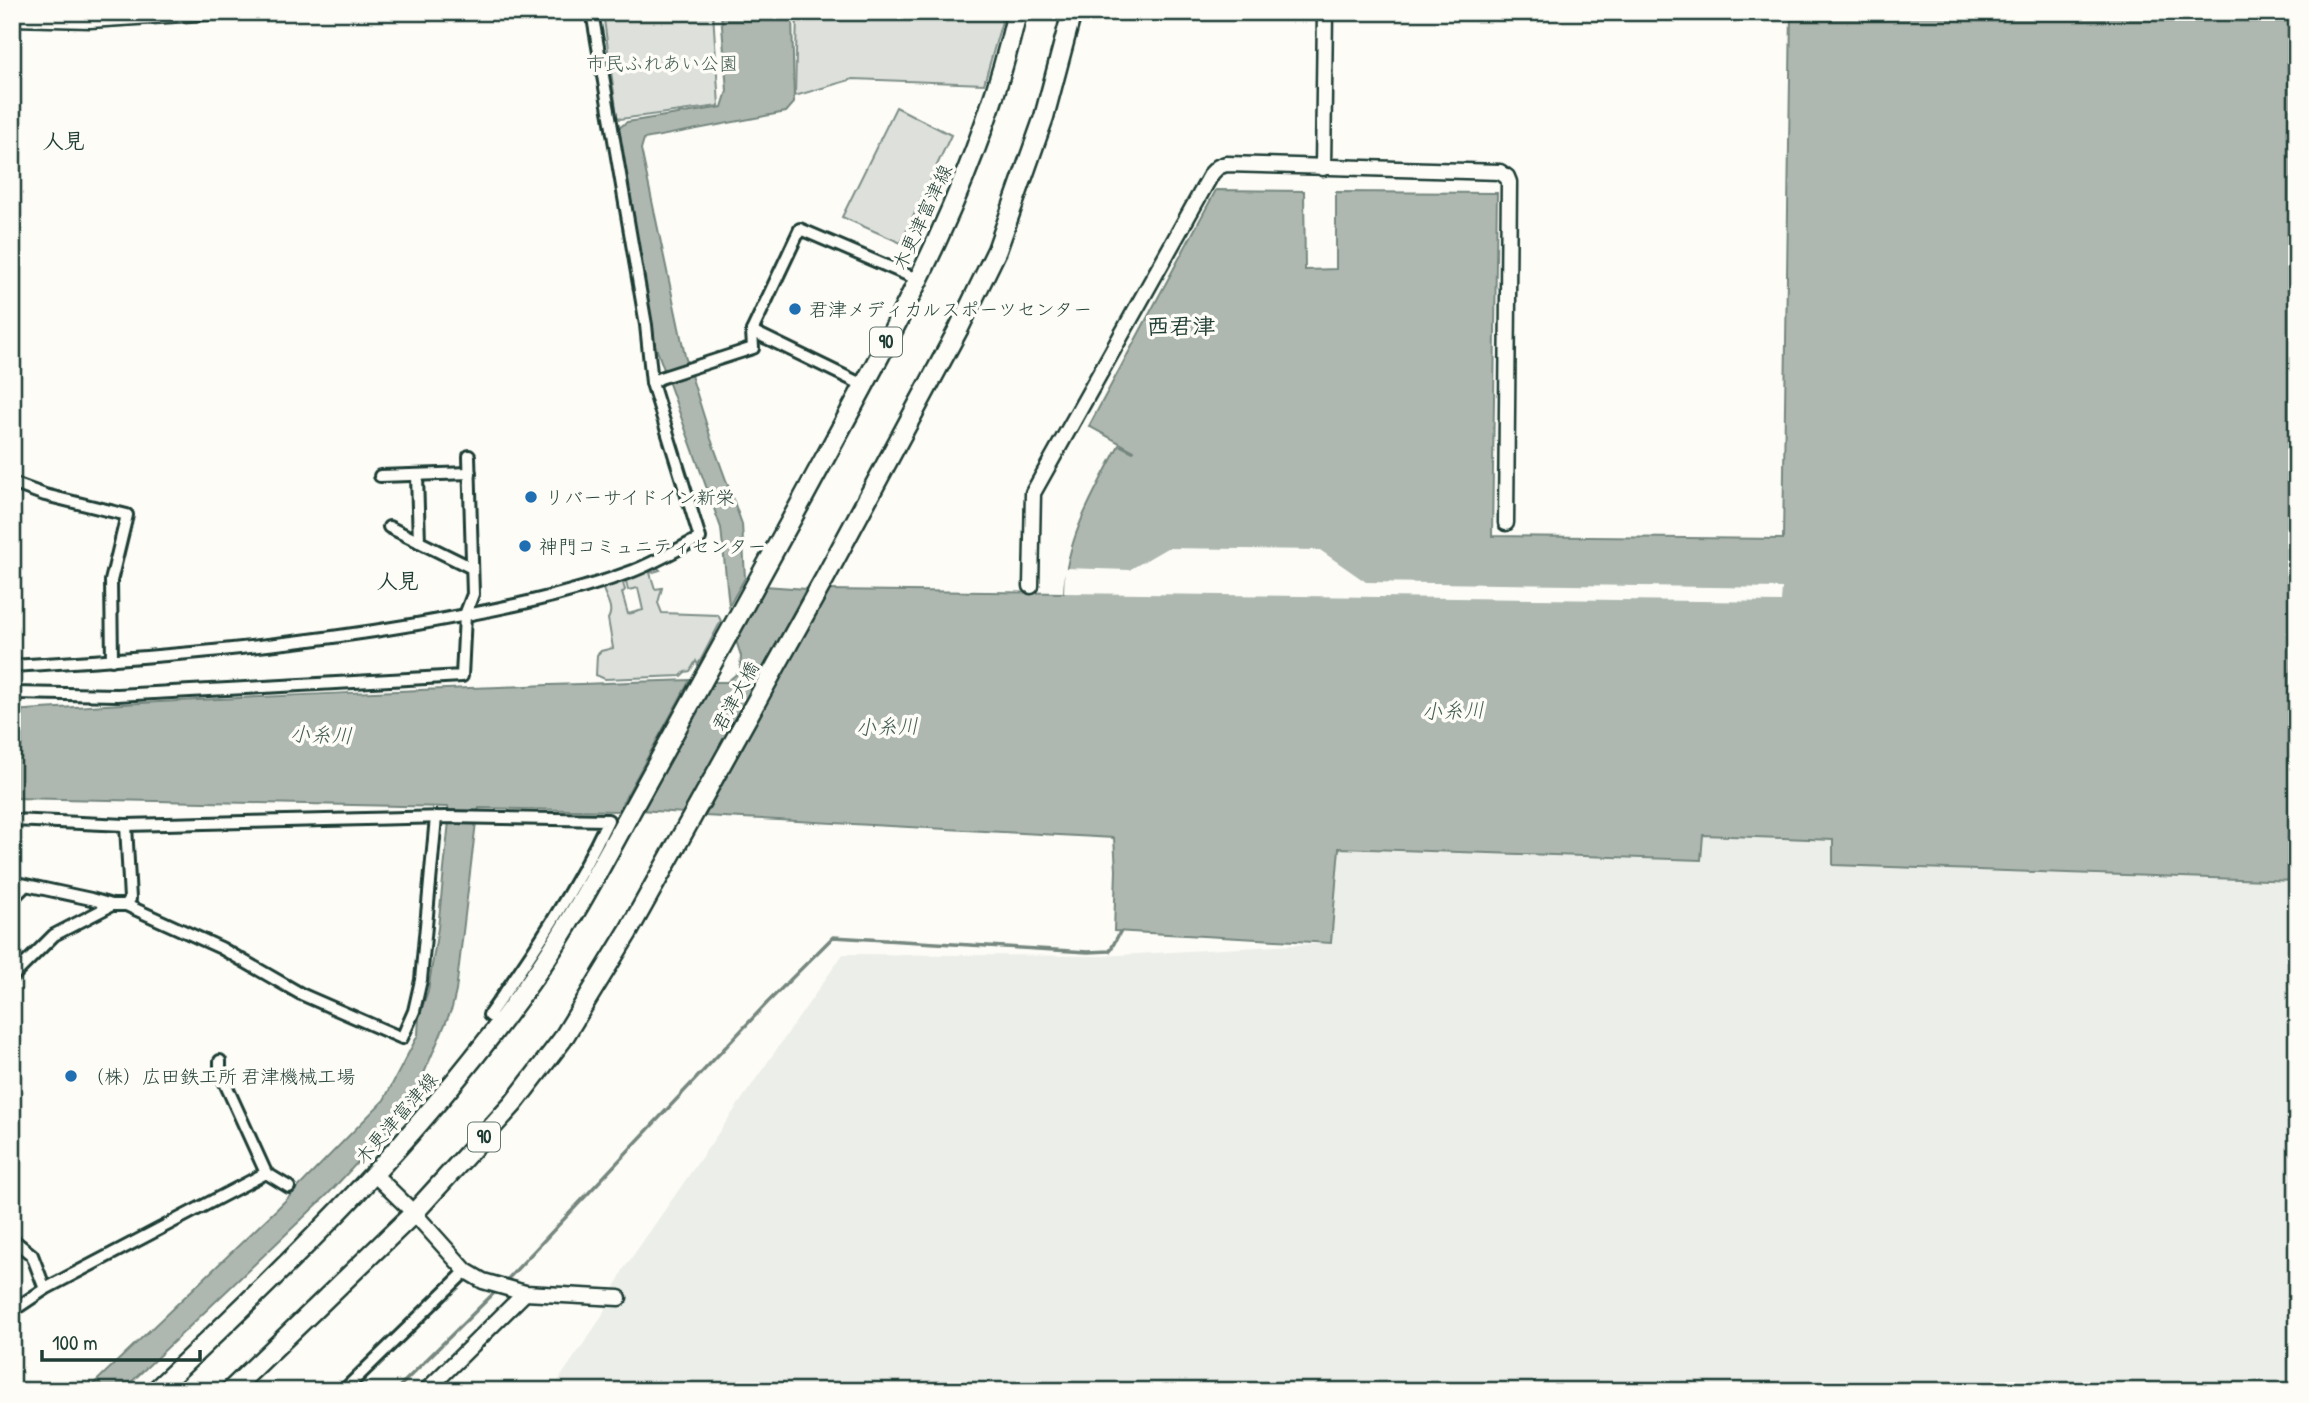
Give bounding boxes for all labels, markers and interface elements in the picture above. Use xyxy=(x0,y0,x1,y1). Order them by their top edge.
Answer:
park label: 市民ふれあい公園 xyxy=(586,50,738,76)
district label: 人見 xyxy=(43,126,85,155)
street label: 木更津富津線 xyxy=(886,160,958,274)
place label: 君津メディカルスポーツセンター xyxy=(809,296,1092,322)
marker: 君津メディカルスポーツセンター xyxy=(787,301,803,317)
district label: 西君津 xyxy=(1147,310,1216,341)
road number: 90 xyxy=(870,328,902,356)
place label: リバーサイドイン新栄 xyxy=(545,484,735,510)
marker: リバーサイドイン新栄 xyxy=(523,489,539,505)
place label: 神門コミュニティセンター xyxy=(539,533,766,559)
marker: 神門コミュニティセンター xyxy=(517,538,533,554)
district label: 人見 xyxy=(377,566,419,595)
street label: 君津大橋 xyxy=(705,656,765,736)
water label: 小糸川 xyxy=(1421,695,1485,726)
water label: 小糸川 xyxy=(855,711,919,742)
water label: 小糸川 xyxy=(289,719,353,750)
place label: （株）広田鉄工所 君津機械工場 xyxy=(85,1063,355,1089)
street label: 木更津富津線 xyxy=(349,1066,443,1170)
marker: （株）広田鉄工所 君津機械工場 xyxy=(63,1068,79,1084)
road number: 90 xyxy=(468,1122,500,1152)
scale bar xyxy=(42,1319,200,1363)
text: 100 m xyxy=(52,1328,98,1357)

